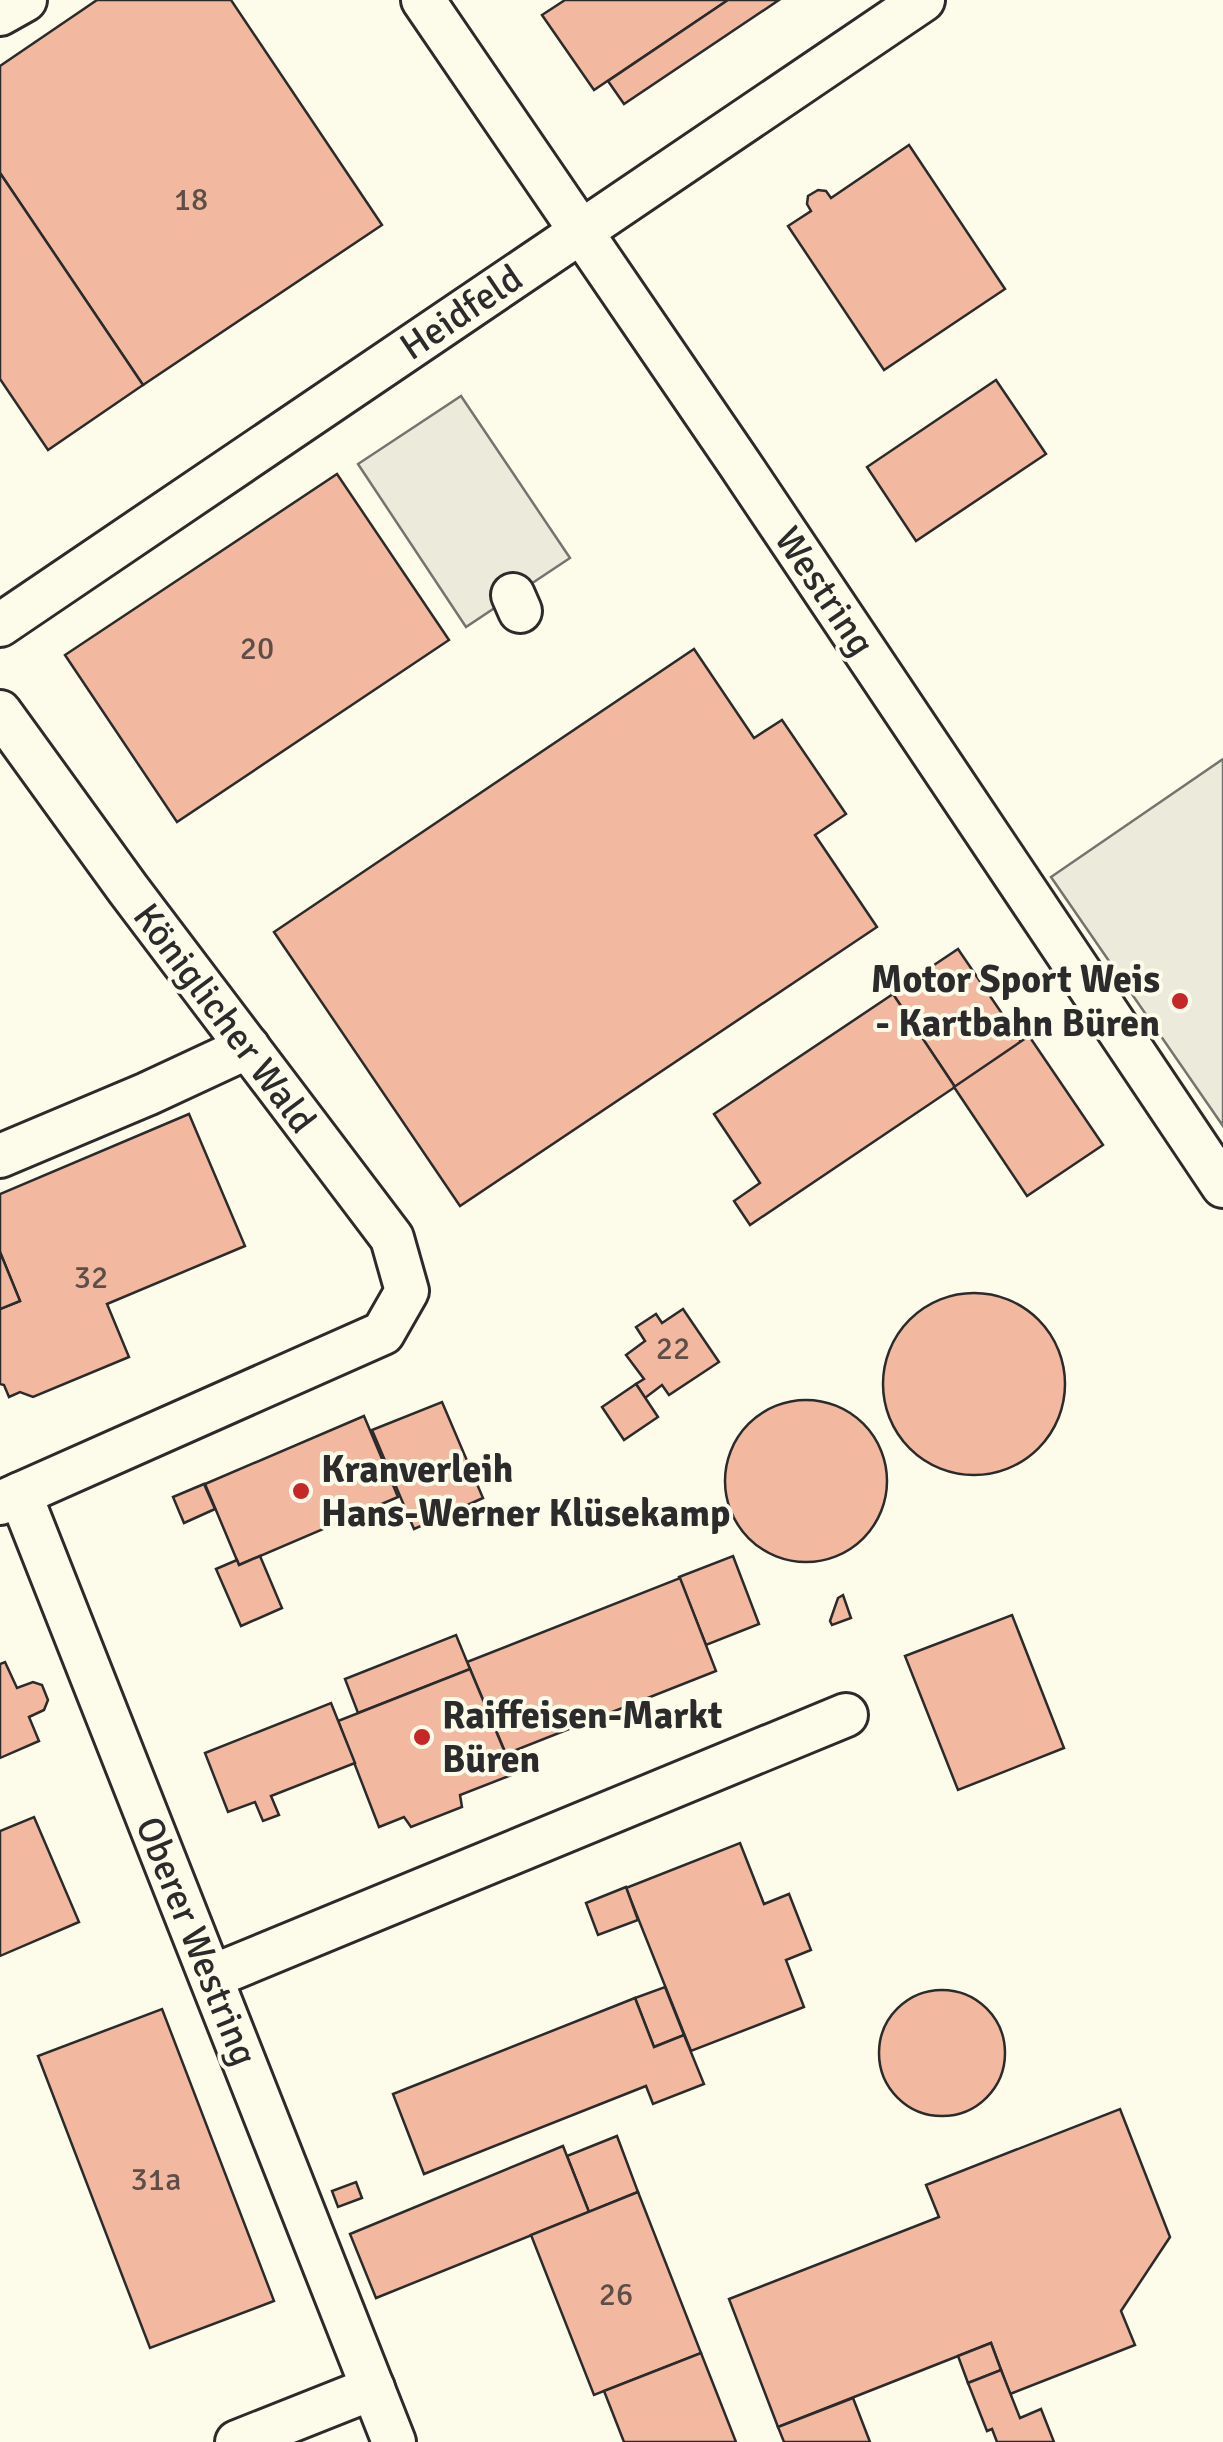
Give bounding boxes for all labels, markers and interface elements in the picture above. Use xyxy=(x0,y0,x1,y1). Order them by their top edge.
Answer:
house number: 18 xyxy=(174,180,208,219)
street label: Heidfeld xyxy=(391,254,531,370)
street label: Westring xyxy=(764,518,885,665)
house number: 20 xyxy=(240,629,274,668)
street label: Königlicher Wald xyxy=(123,894,326,1142)
place label: Motor Sport Weis - Kartbahn Büren xyxy=(871,956,1160,1047)
marker: Motor Sport Weis - Kartbahn Büren xyxy=(1169,990,1191,1012)
house number: 32 xyxy=(74,1258,108,1297)
house number: 22 xyxy=(656,1329,690,1368)
place label: Kranverleih Hans-Werner Klüsekamp xyxy=(321,1446,731,1537)
marker: Kranverleih Hans-Werner Klüsekamp xyxy=(290,1480,312,1502)
place label: Raiffeisen-Markt Büren xyxy=(442,1692,722,1783)
marker: Raiffeisen-Markt Büren xyxy=(411,1726,433,1748)
street label: Oberer Westring xyxy=(125,1810,268,2072)
house number: 31a xyxy=(131,2160,181,2199)
house number: 26 xyxy=(599,2275,633,2314)

